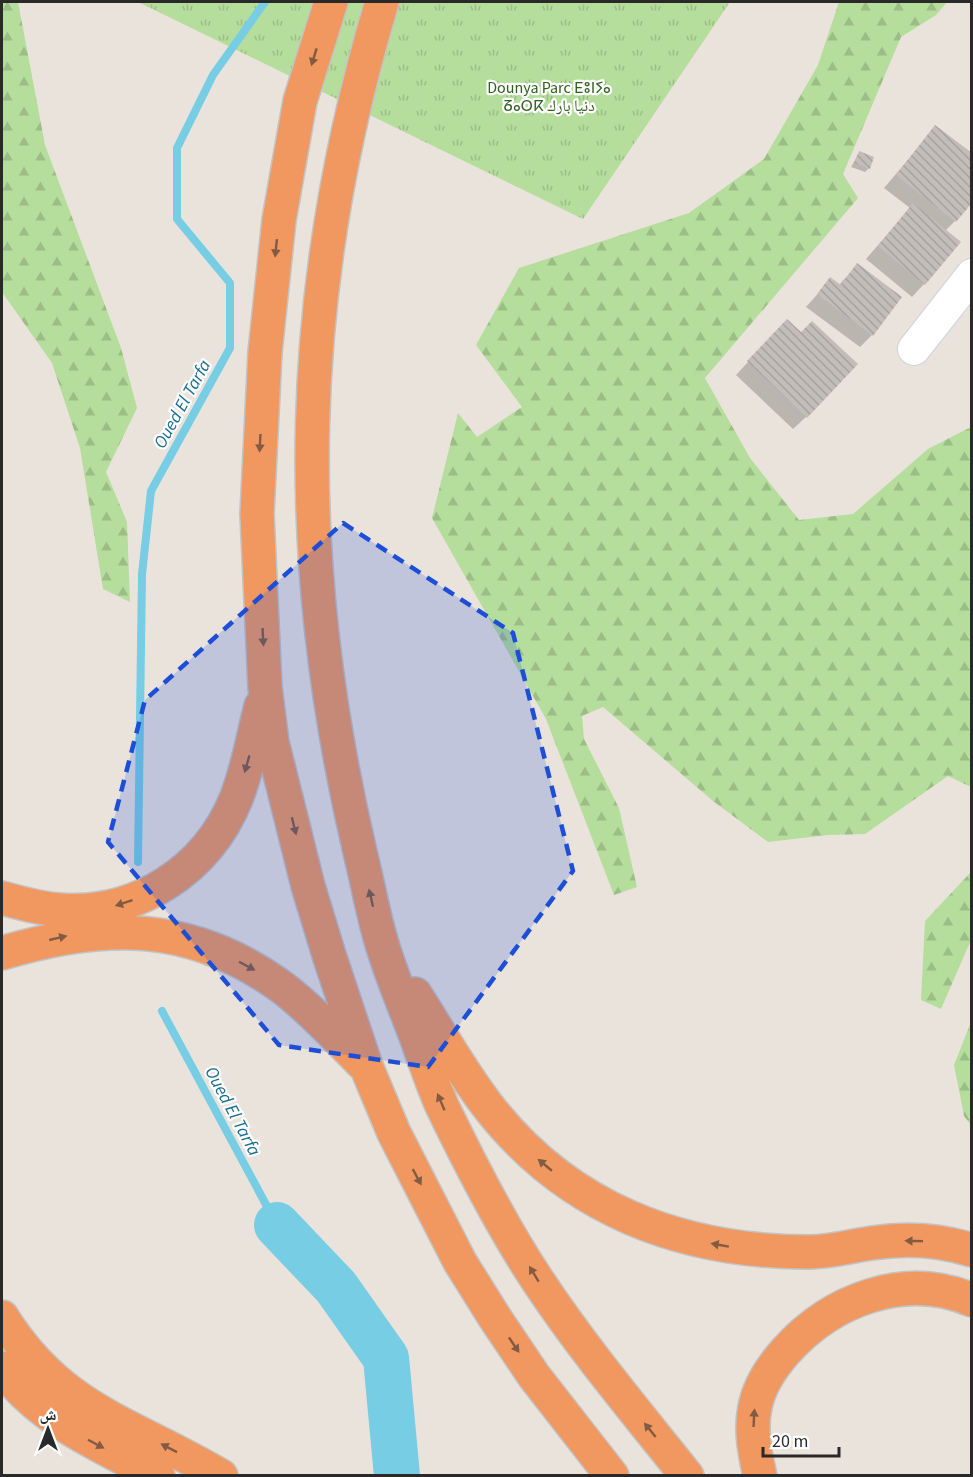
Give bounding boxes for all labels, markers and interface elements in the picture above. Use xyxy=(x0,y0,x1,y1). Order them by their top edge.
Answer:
one-way arrow xyxy=(309,48,318,66)
park label: Dounya Parc ⴹⵓⵏⵢⴰ ⵒⴰⵔⴽ دنيا بارك xyxy=(487,77,611,117)
one-way arrow xyxy=(271,239,281,258)
water label: Oued El Tarfa xyxy=(148,355,217,453)
one-way arrow xyxy=(256,433,265,452)
one-way arrow xyxy=(258,628,267,647)
one-way arrow xyxy=(241,755,251,773)
one-way arrow xyxy=(289,817,299,835)
one-way arrow xyxy=(366,888,375,907)
one-way arrow xyxy=(115,899,133,908)
one-way arrow xyxy=(49,932,67,942)
one-way arrow xyxy=(238,961,255,971)
water label: Oued El Tarfa xyxy=(199,1062,267,1161)
one-way arrow xyxy=(436,1093,446,1111)
one-way arrow xyxy=(538,1159,553,1171)
one-way arrow xyxy=(412,1168,422,1185)
one-way arrow xyxy=(904,1236,923,1246)
one-way arrow xyxy=(711,1240,730,1249)
one-way arrow xyxy=(528,1266,539,1282)
one-way arrow xyxy=(508,1337,520,1353)
north arrow xyxy=(18,1399,78,1459)
text: ش xyxy=(40,1404,57,1426)
one-way arrow xyxy=(749,1408,759,1427)
scale bar xyxy=(763,1420,840,1458)
one-way arrow xyxy=(644,1422,657,1438)
text: 20 m xyxy=(772,1429,808,1454)
one-way arrow xyxy=(87,1439,104,1448)
one-way arrow xyxy=(161,1443,178,1453)

